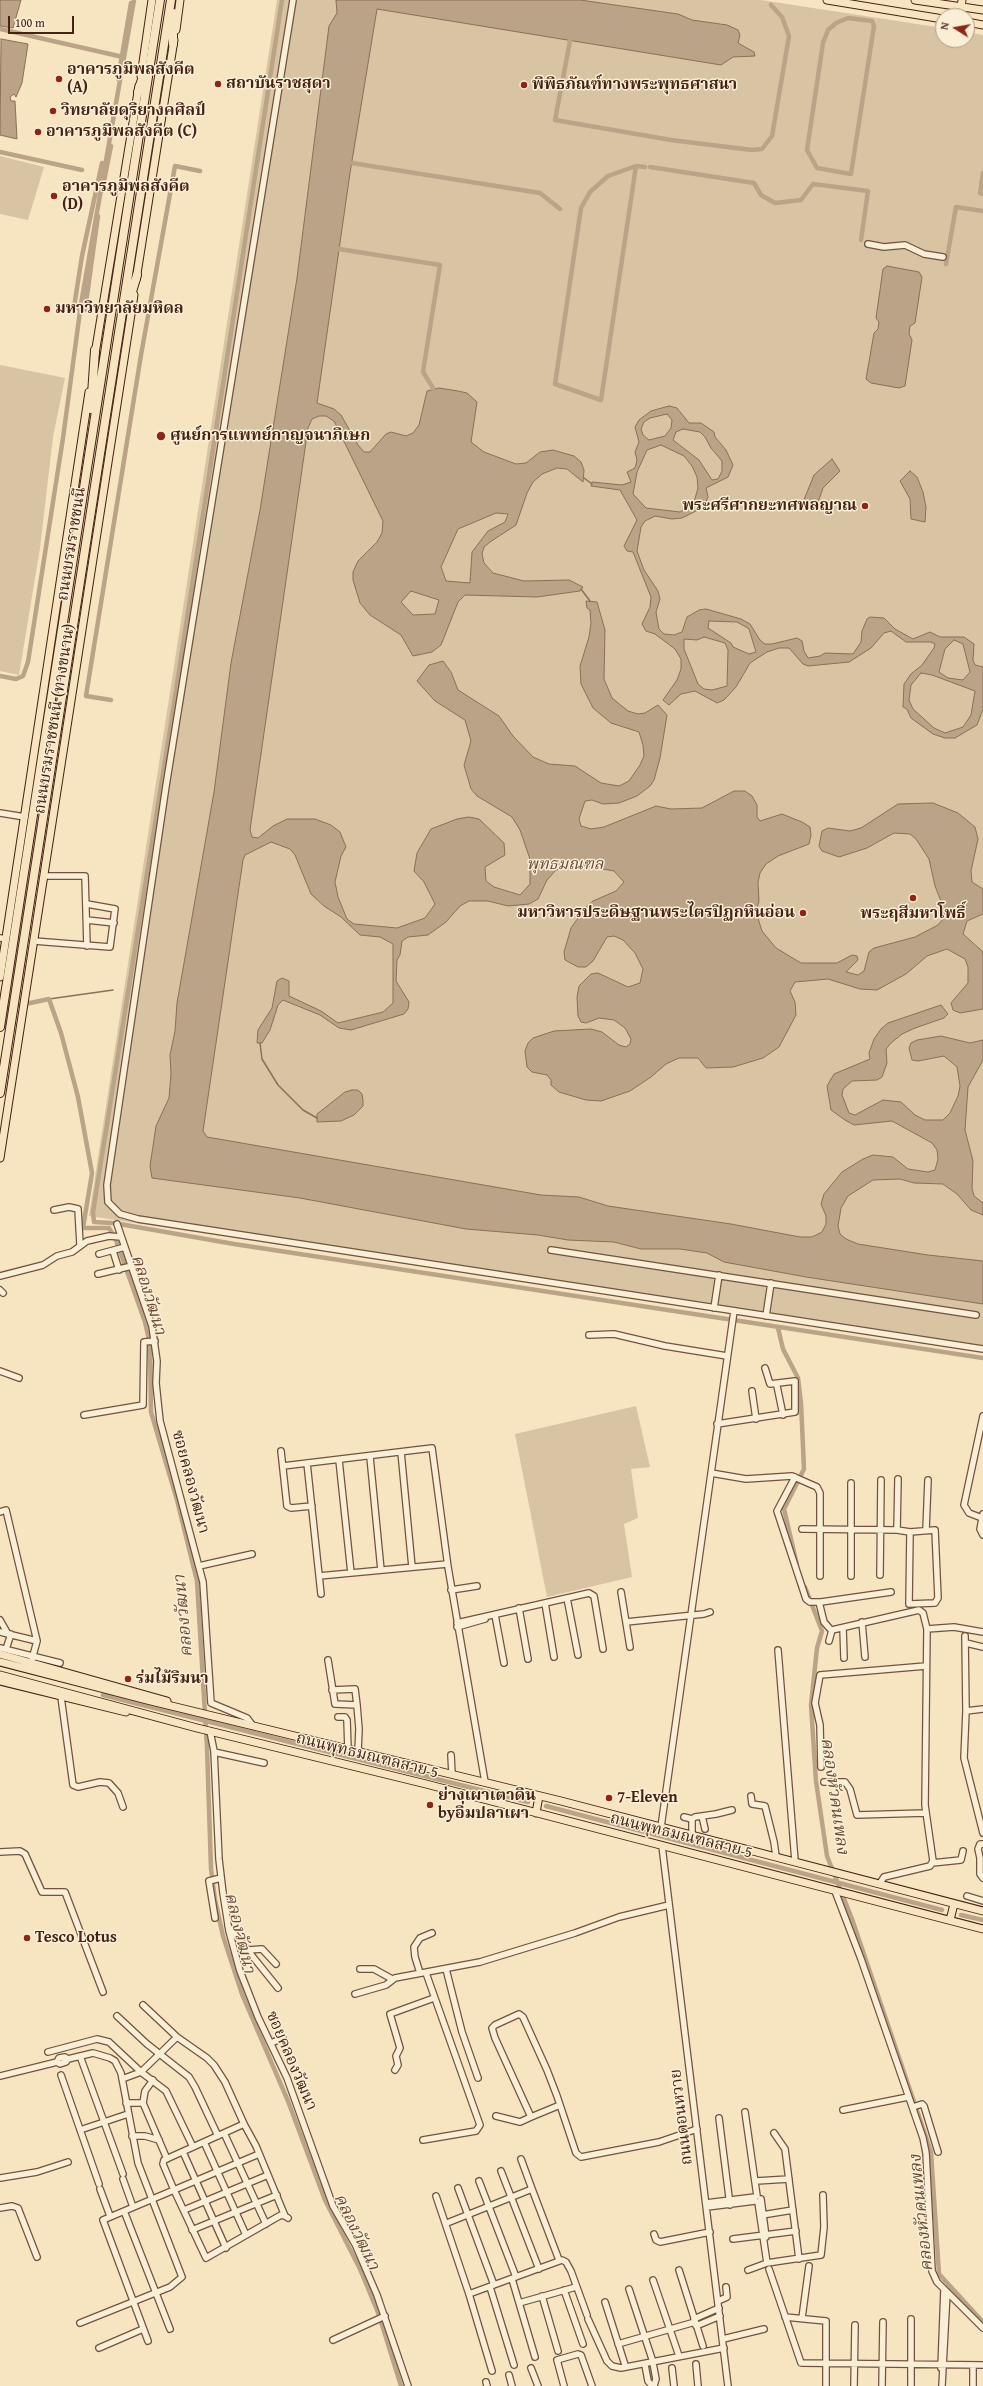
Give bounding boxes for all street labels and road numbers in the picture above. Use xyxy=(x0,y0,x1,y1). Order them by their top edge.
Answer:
street label: ถนนบรมราชชนนี xyxy=(54,486,90,602)
street label: ถนนบรมราชชนนี (ทางขนาน) xyxy=(30,623,80,815)
street label: ซอยคลองวัฒนา xyxy=(167,1428,213,1536)
street label: ถนนพุทธมณฑลสาย 5 xyxy=(294,1729,440,1783)
street label: ถนนพุทธมณฑลสาย 5 xyxy=(608,1809,754,1863)
street label: ซอยคลองวัฒนา xyxy=(261,2008,321,2114)
street label: ถนนดอนหวาย xyxy=(667,2068,697,2166)

